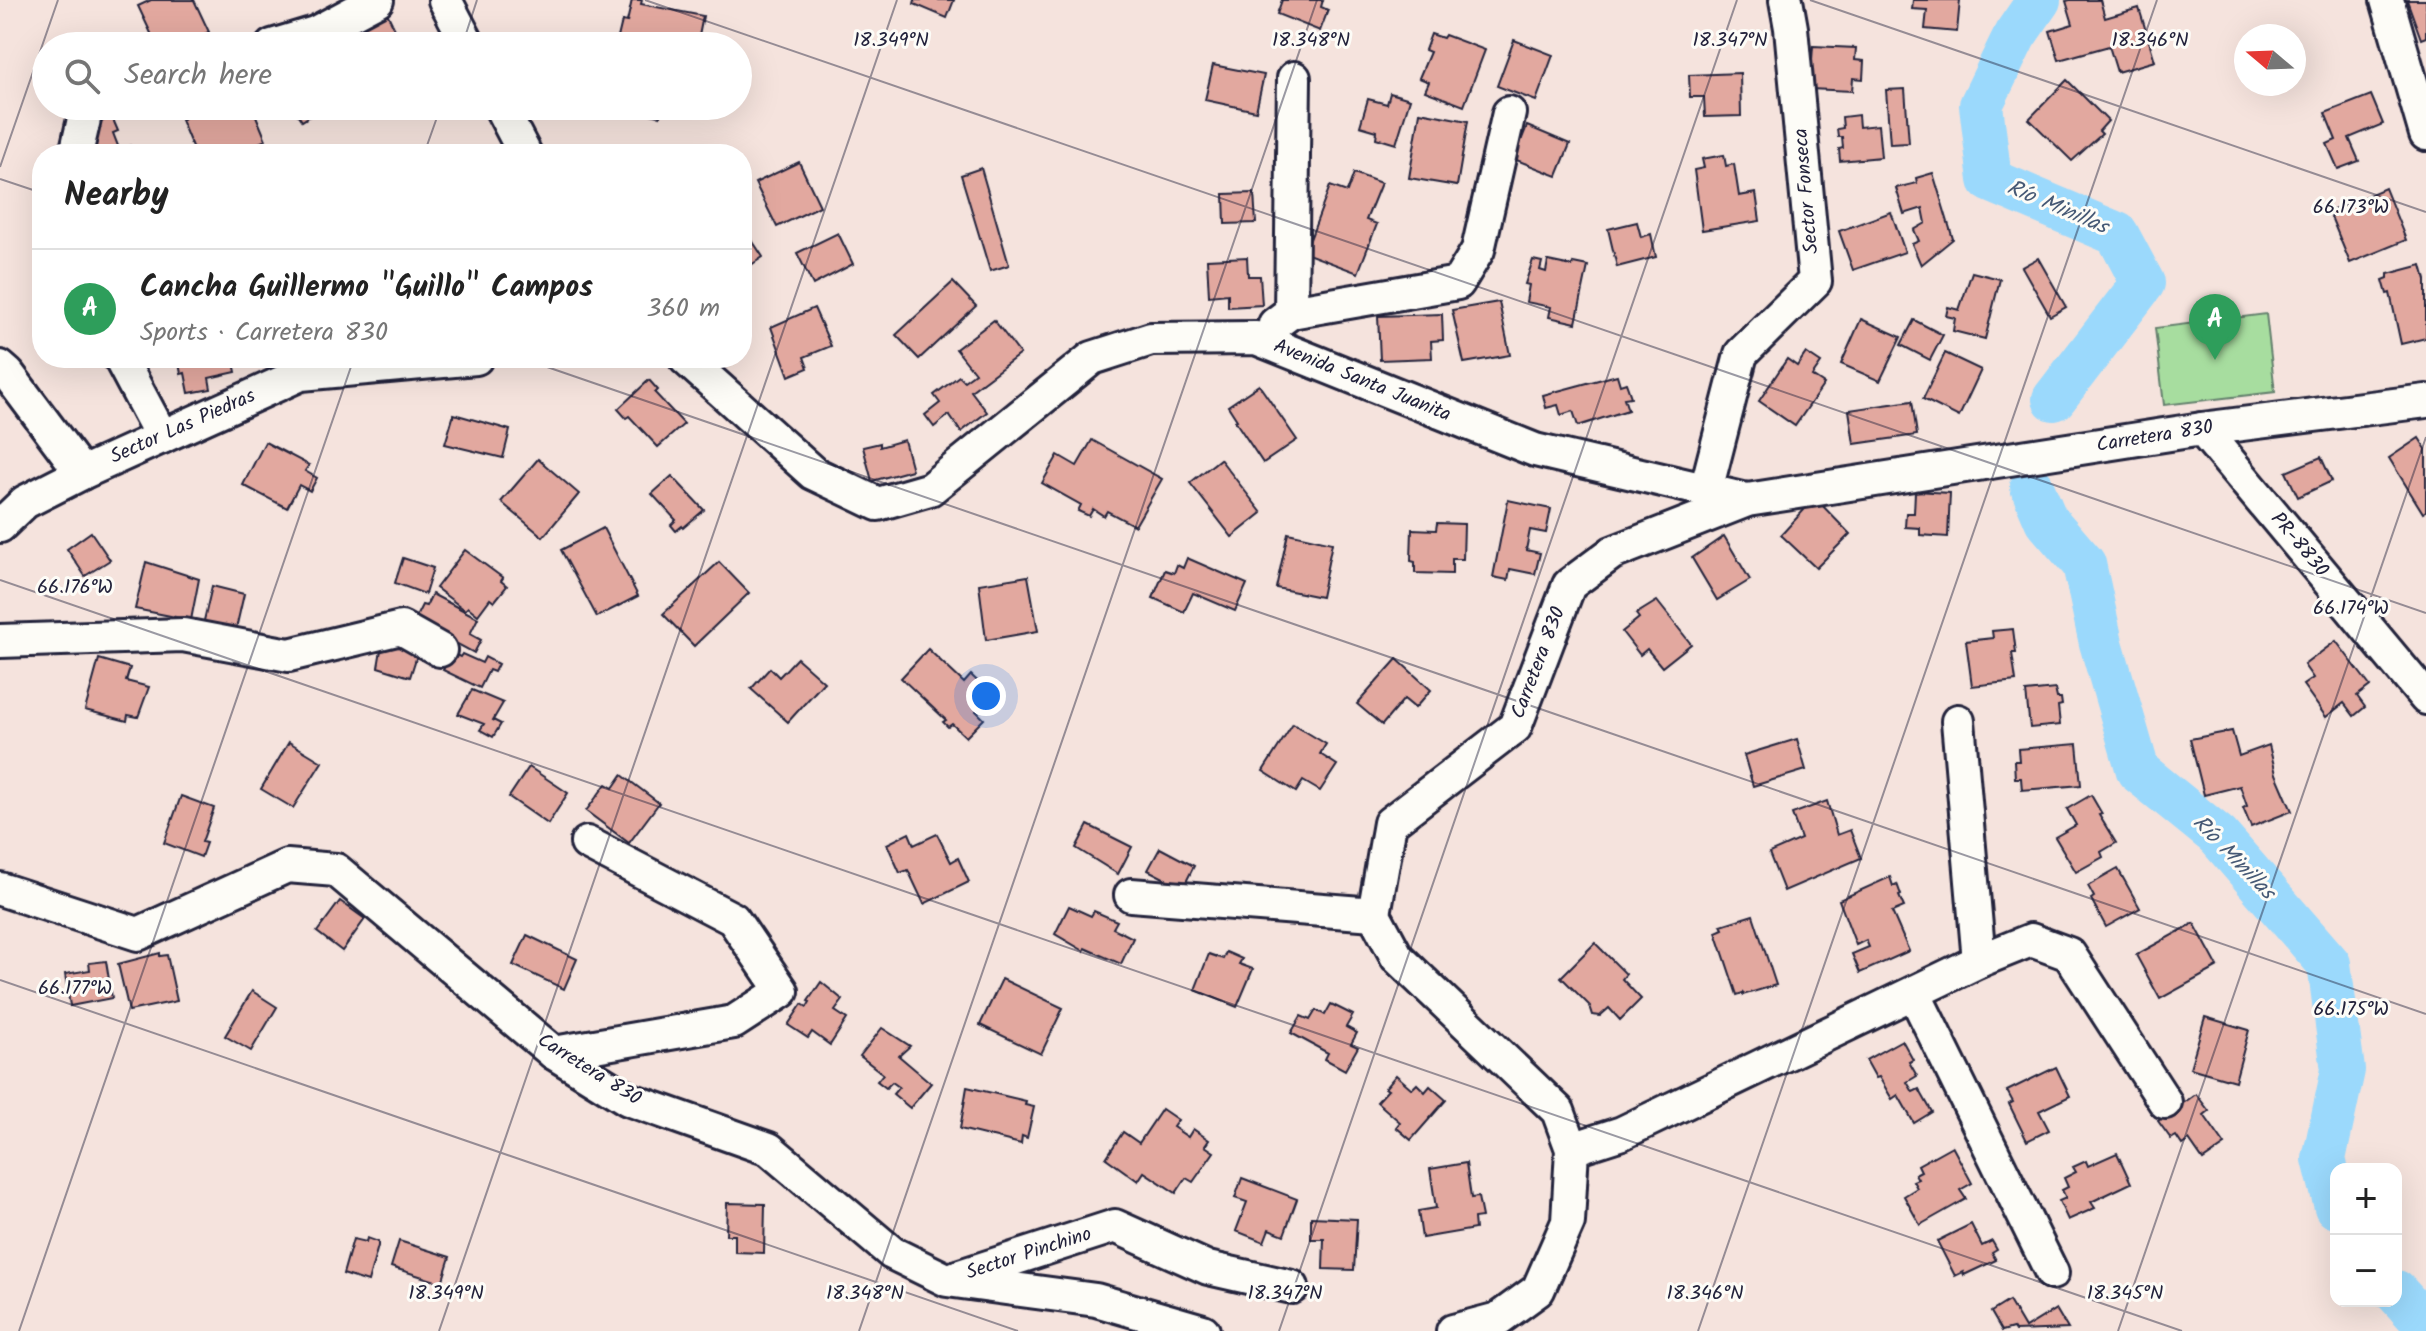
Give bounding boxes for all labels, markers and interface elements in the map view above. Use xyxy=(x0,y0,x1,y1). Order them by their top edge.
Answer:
north arrow xyxy=(2234,24,2306,96)
text: 18.349°N xyxy=(853,25,929,57)
text: 18.348°N xyxy=(1272,25,1350,57)
text: 18.347°N xyxy=(1692,25,1768,57)
text: 18.346°N xyxy=(2112,25,2188,57)
search box xyxy=(32,32,752,120)
text: Search here xyxy=(124,52,272,100)
icon: search xyxy=(60,54,104,98)
street label: Sector Fonseca xyxy=(1786,127,1828,255)
text: Nearby xyxy=(64,169,169,223)
water label: Río Minillas xyxy=(2001,171,2115,246)
text: 66.173°W xyxy=(2313,192,2389,224)
text: Cancha Guillermo "Guillo" Campos xyxy=(140,264,593,312)
text: A xyxy=(82,288,98,330)
text: 360 m xyxy=(647,288,720,330)
pin: A xyxy=(2189,294,2241,360)
text: Sports · Carretera 830 xyxy=(140,312,388,354)
street label: Avenida Santa Juanita xyxy=(1268,331,1456,431)
street label: Sector Las Piedras xyxy=(105,380,261,473)
street label: Carretera 830 xyxy=(2094,412,2216,462)
street label: PR-8830 xyxy=(2262,505,2336,585)
text: 66.176°W xyxy=(37,572,113,604)
text: 66.174°W xyxy=(2313,593,2389,625)
street label: Carretera 830 xyxy=(1503,602,1575,724)
your location xyxy=(966,676,1006,716)
water label: Río Minillas xyxy=(2183,807,2285,910)
text: 66.177°W xyxy=(38,973,112,1005)
text: 66.175°W xyxy=(2313,994,2389,1026)
street label: Carretera 830 xyxy=(531,1025,647,1115)
map controls xyxy=(2330,1163,2402,1307)
button: + xyxy=(2330,1163,2402,1235)
street label: Sector Pinchino xyxy=(962,1219,1096,1289)
button: − xyxy=(2330,1235,2402,1307)
text: 18.349°N xyxy=(408,1278,484,1310)
text: 18.348°N xyxy=(826,1278,904,1310)
text: 18.347°N xyxy=(1247,1278,1323,1310)
text: 18.346°N xyxy=(1667,1278,1743,1310)
text: 18.345°N xyxy=(2087,1278,2163,1310)

